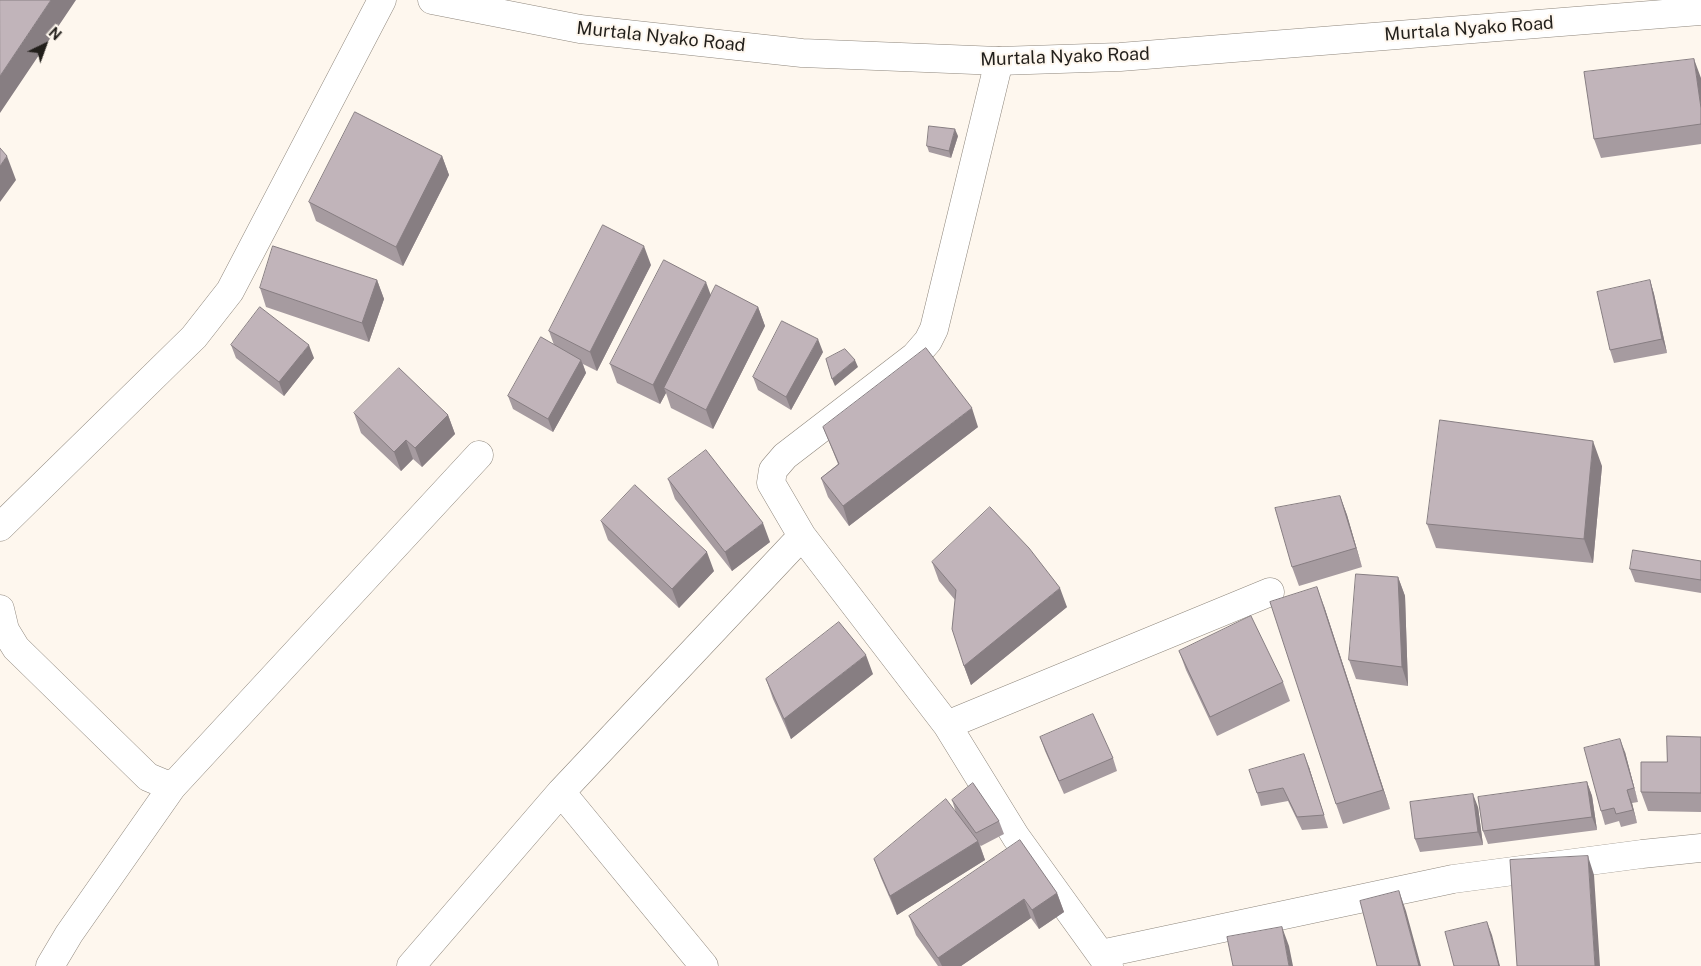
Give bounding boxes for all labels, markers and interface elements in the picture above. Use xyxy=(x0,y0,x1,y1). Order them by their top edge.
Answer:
street label: Murtala Nyako Road xyxy=(1384,12,1554,46)
street label: Murtala Nyako Road xyxy=(575,17,747,57)
north arrow xyxy=(20,20,70,70)
text: N xyxy=(46,24,64,43)
street label: Murtala Nyako Road xyxy=(980,43,1150,71)

